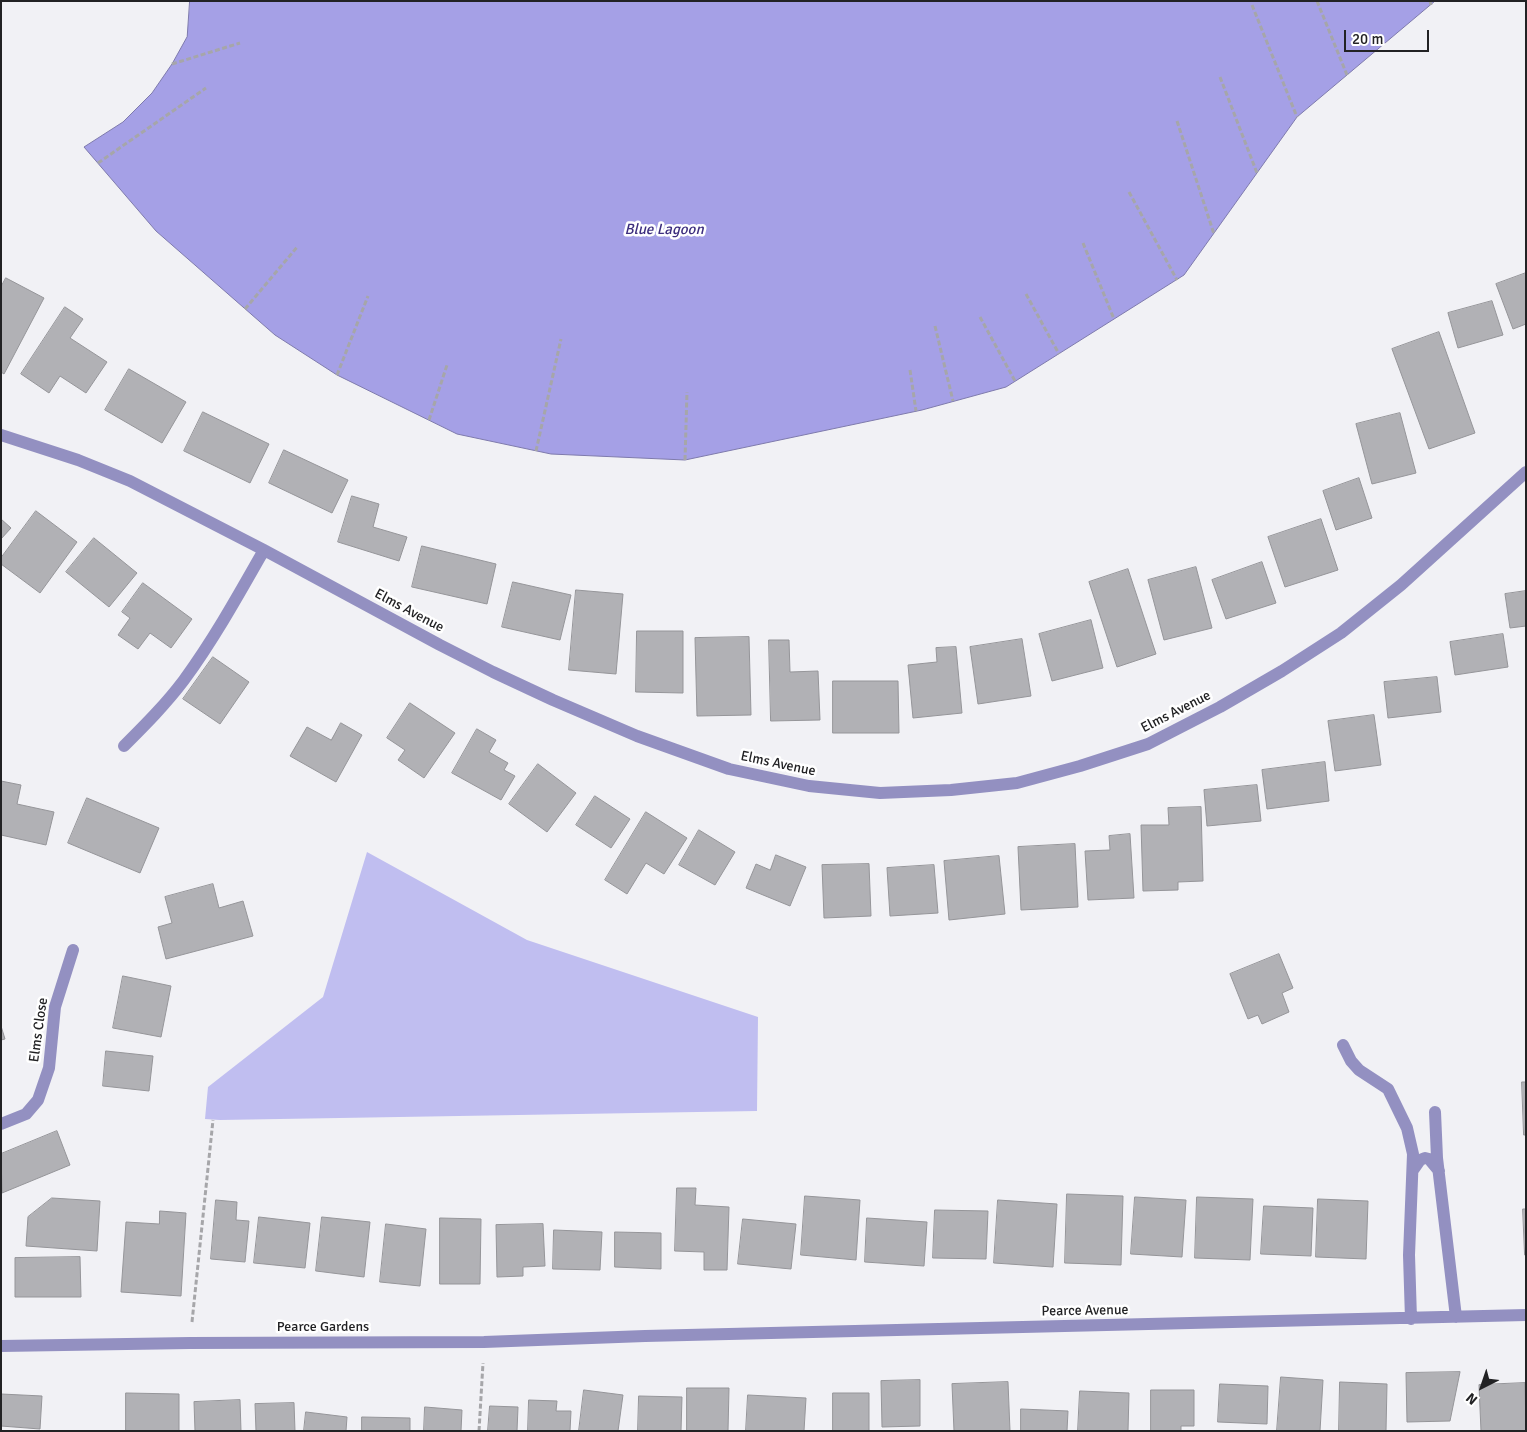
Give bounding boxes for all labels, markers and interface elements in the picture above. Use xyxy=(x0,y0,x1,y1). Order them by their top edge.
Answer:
scale bar xyxy=(1347,20,1432,52)
text: 20 m xyxy=(1352,30,1383,48)
water label: Blue Lagoon xyxy=(624,221,704,239)
street label: Elms Avenue xyxy=(371,586,447,636)
street label: Elms Avenue xyxy=(1138,687,1214,737)
street label: Elms Avenue xyxy=(739,748,817,780)
street label: Elms Close xyxy=(26,997,52,1063)
street label: Pearce Avenue xyxy=(1041,1302,1129,1320)
street label: Pearce Gardens xyxy=(277,1319,369,1335)
north arrow xyxy=(1457,1362,1507,1412)
text: N xyxy=(1463,1389,1481,1408)

